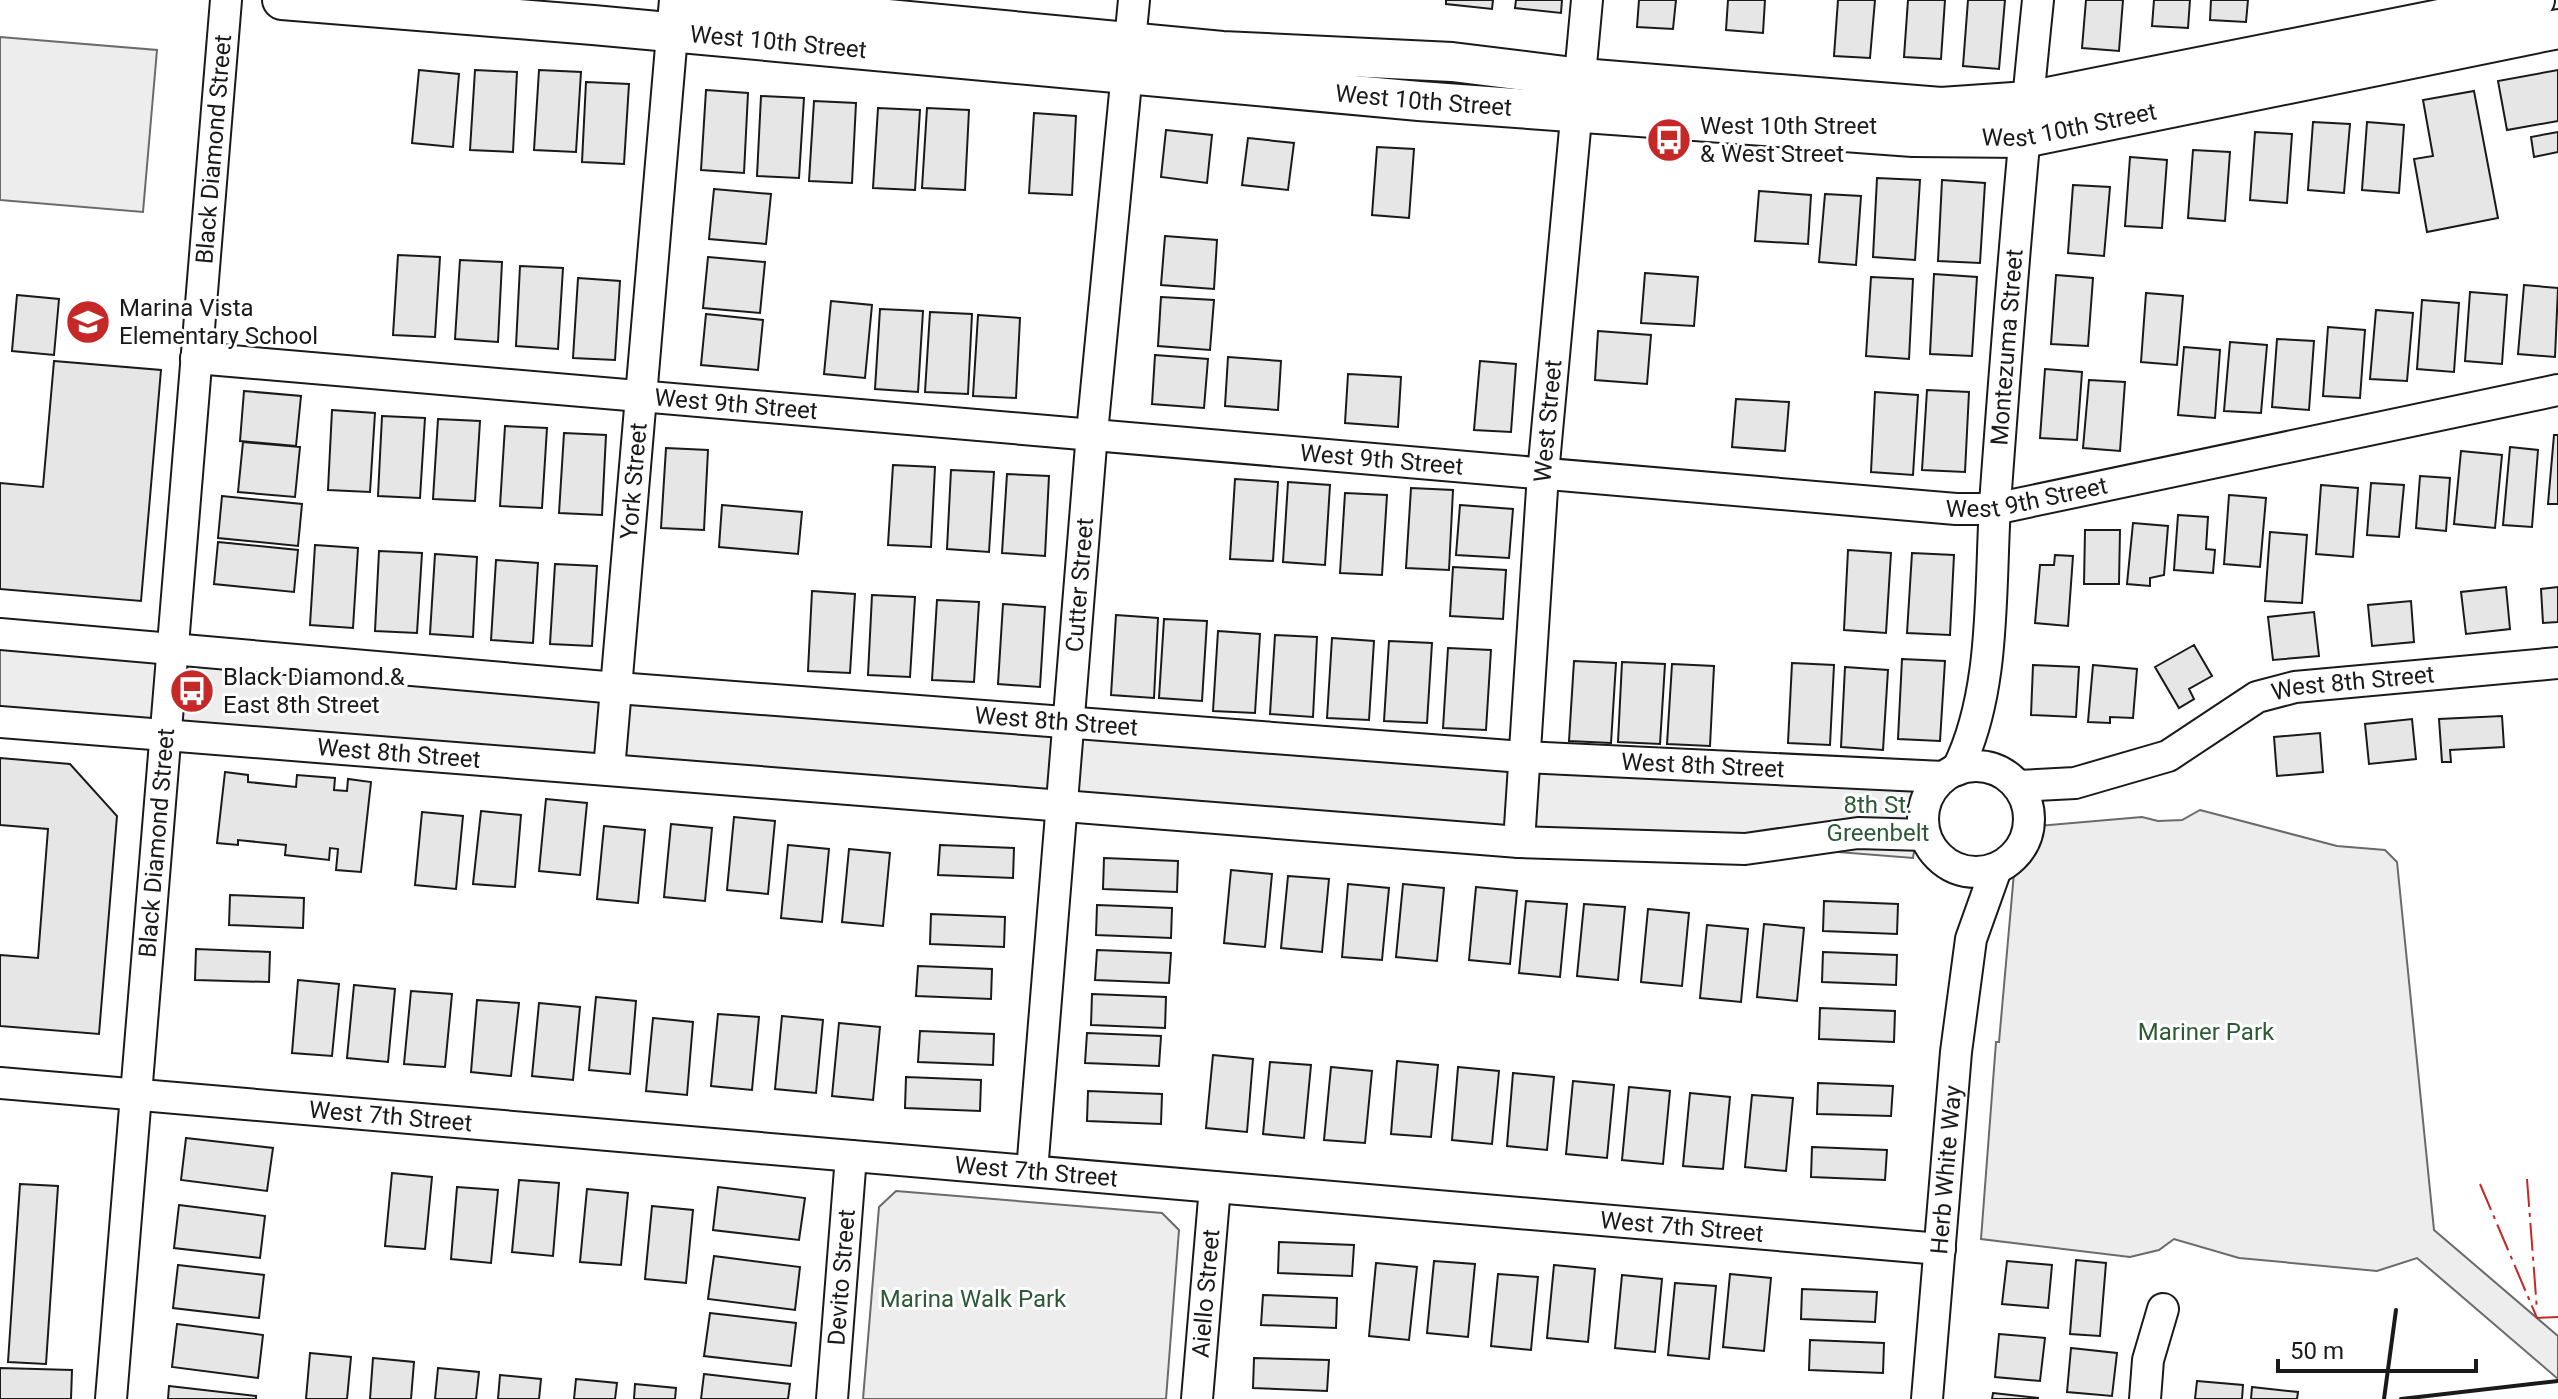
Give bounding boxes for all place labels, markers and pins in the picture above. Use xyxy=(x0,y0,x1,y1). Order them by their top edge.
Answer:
place label: West 10th Street & West Street xyxy=(1700,112,1877,168)
bus stop icon: West 10th Street & West Street xyxy=(1645,116,1693,164)
place label: Marina Vista Elementary School xyxy=(119,294,318,350)
school or university icon: Marina Vista Elementary School xyxy=(64,298,112,346)
place label: Black Diamond & East 8th Street xyxy=(223,663,405,719)
bus stop icon: Black Diamond & East 8th Street xyxy=(168,667,216,715)

